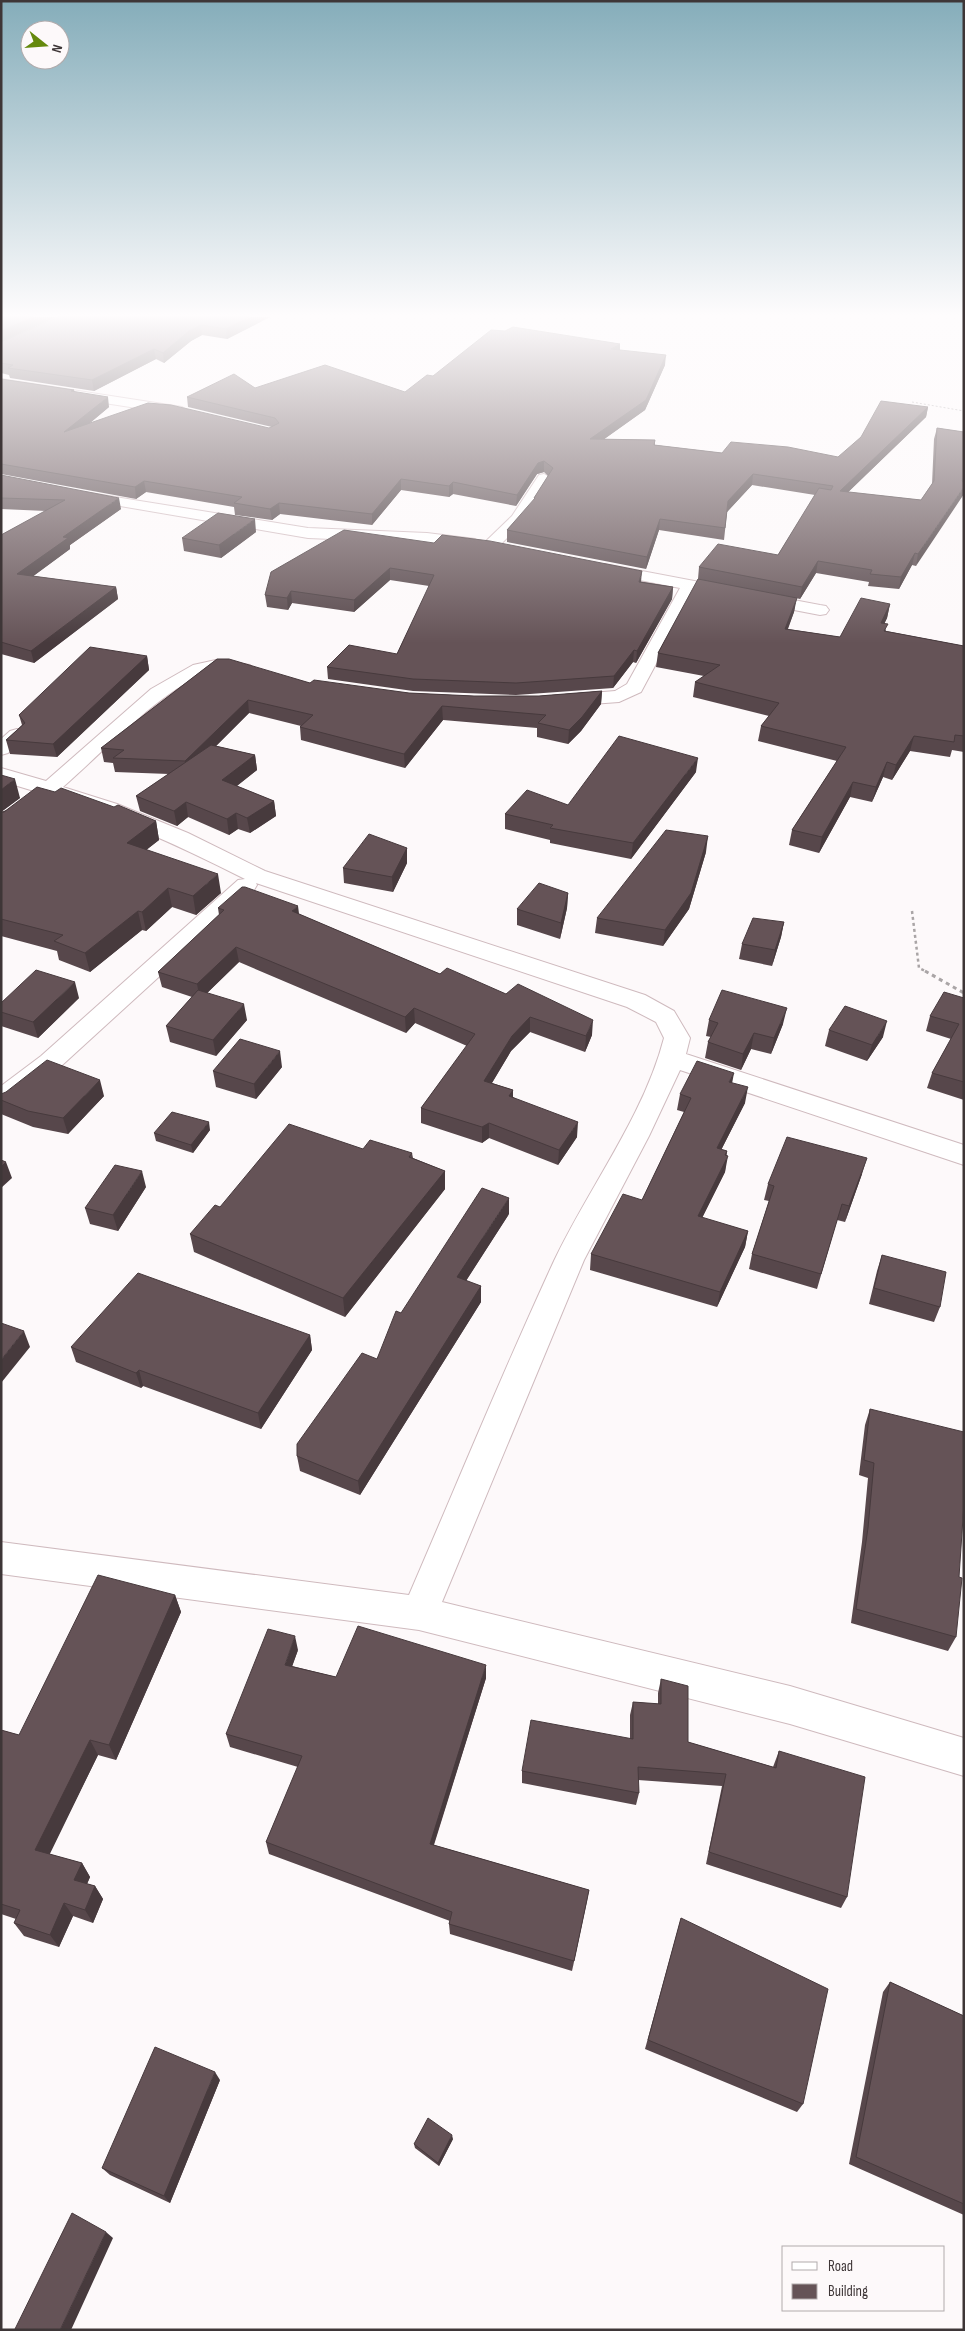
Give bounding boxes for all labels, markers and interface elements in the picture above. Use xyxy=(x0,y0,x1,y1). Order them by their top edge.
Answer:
north arrow xyxy=(20,20,70,70)
text: N xyxy=(48,43,66,55)
legend xyxy=(782,2246,945,2311)
text: Road xyxy=(828,2257,853,2276)
text: Building xyxy=(828,2282,868,2301)

